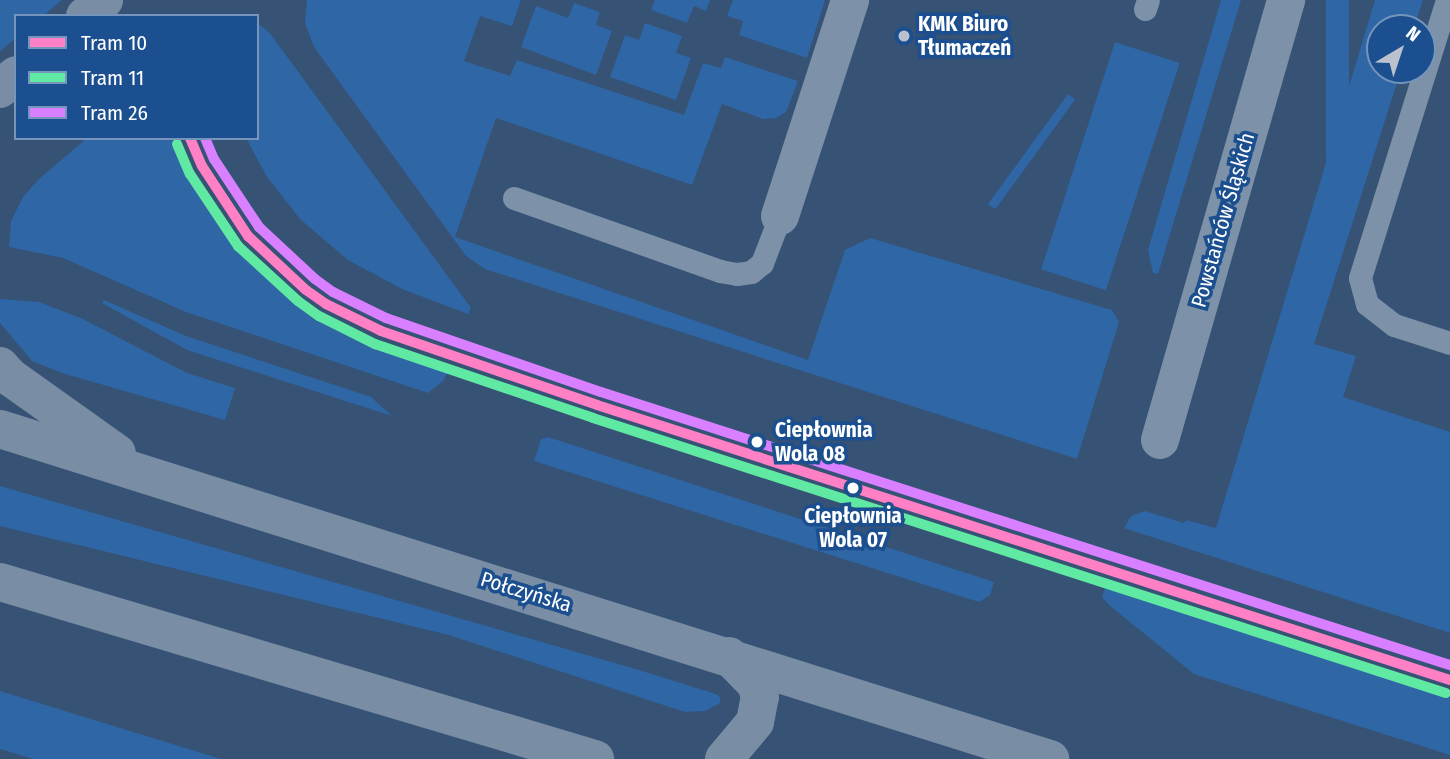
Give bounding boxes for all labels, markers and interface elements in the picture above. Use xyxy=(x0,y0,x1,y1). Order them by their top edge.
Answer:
place label: KMK Biuro Tłumaczeń xyxy=(918,11,1011,61)
legend xyxy=(14,14,259,140)
north arrow xyxy=(1366,14,1436,84)
text: N xyxy=(1402,21,1425,46)
marker: KMK Biuro Tłumaczeń xyxy=(896,28,912,44)
text: Tram 10 xyxy=(81,30,147,56)
text: Tram 11 xyxy=(81,65,144,91)
text: Tram 26 xyxy=(81,100,148,126)
street label: Powstańców Śląskich xyxy=(1186,130,1260,310)
place label: Ciepłownia Wola 08 xyxy=(775,417,873,467)
marker: Ciepłownia Wola 08 xyxy=(745,430,769,454)
marker: Ciepłownia Wola 07 xyxy=(841,476,865,500)
place label: Ciepłownia Wola 07 xyxy=(804,503,902,553)
street label: Połczyńska xyxy=(477,566,575,618)

